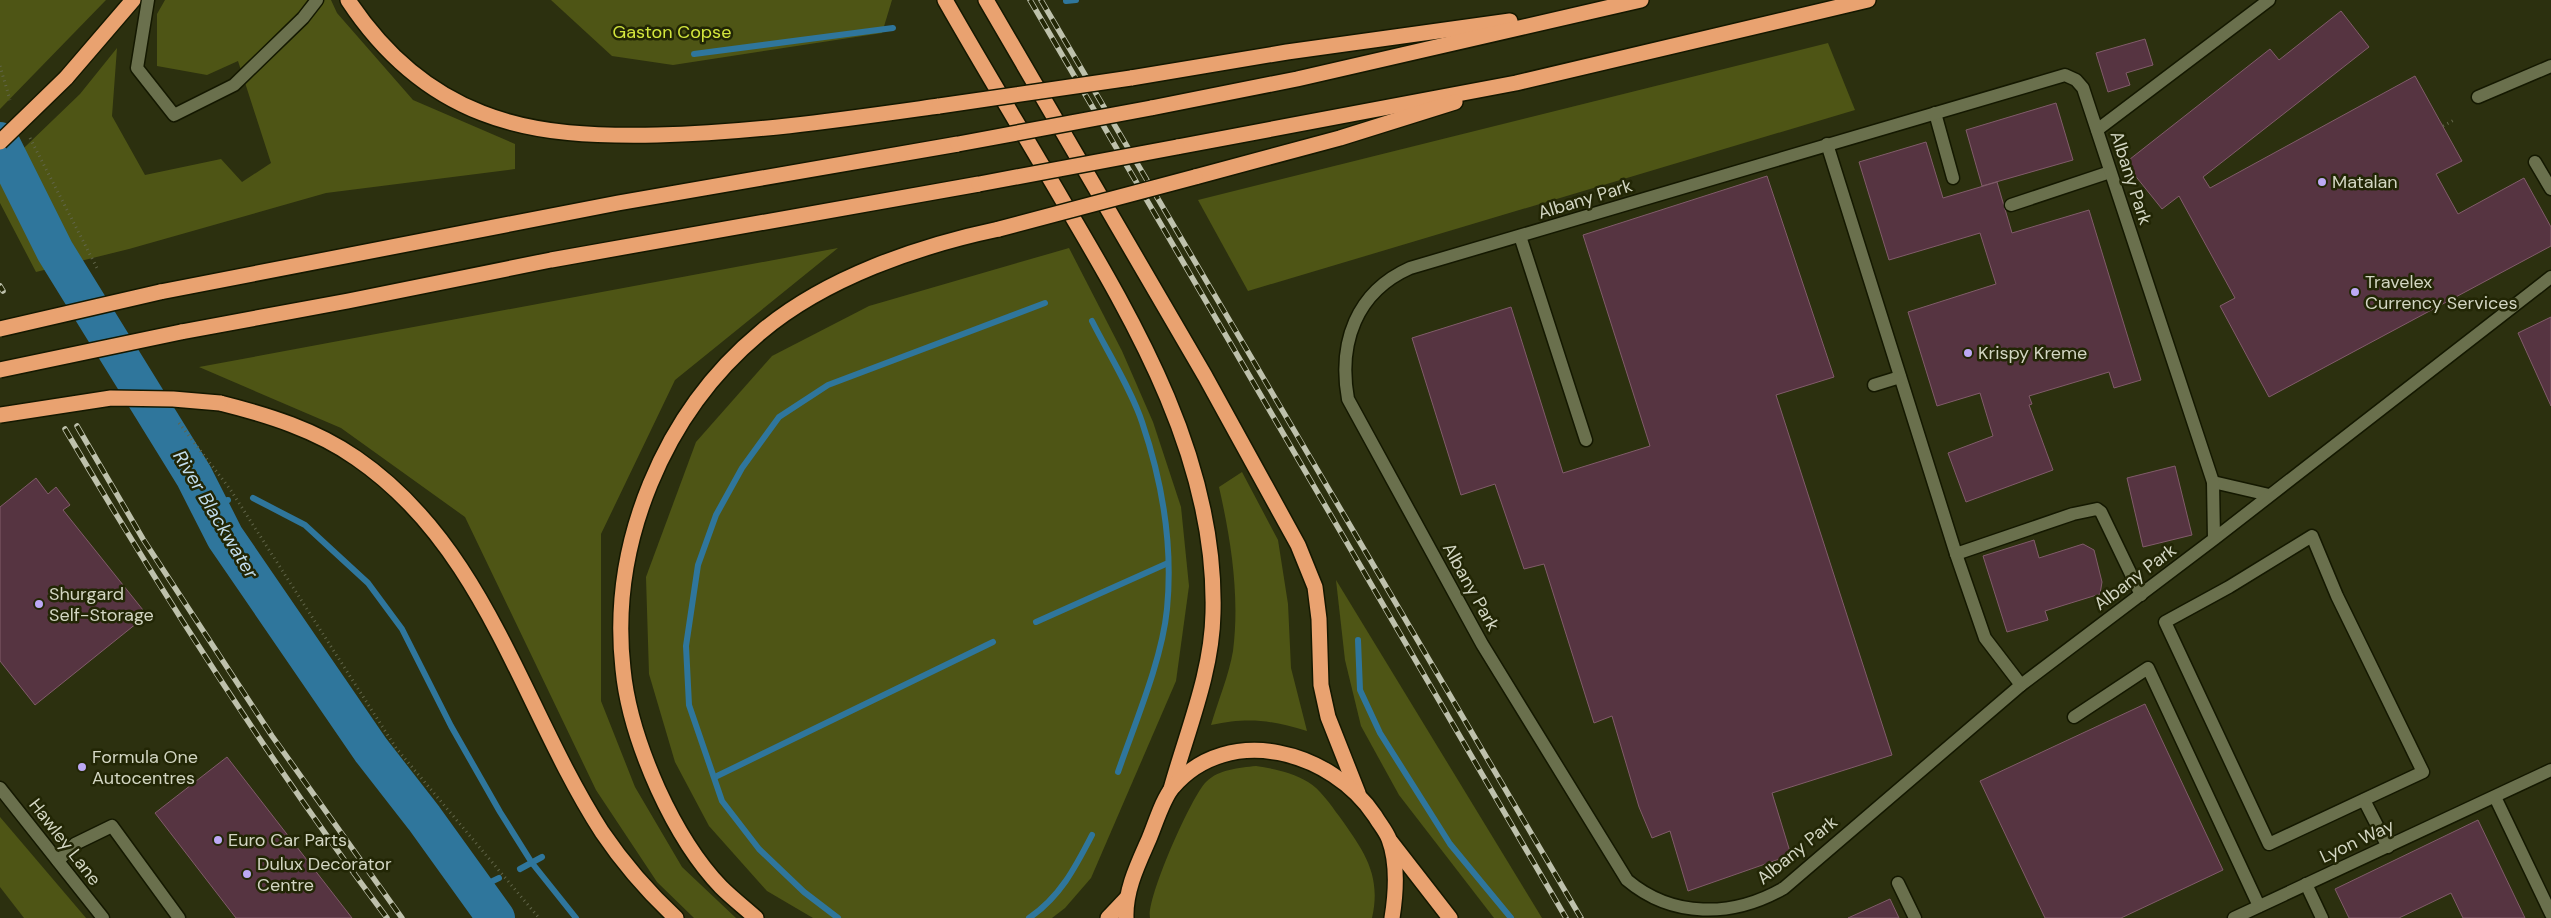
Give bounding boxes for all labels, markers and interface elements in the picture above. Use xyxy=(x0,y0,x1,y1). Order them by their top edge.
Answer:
park label: Gaston Copse xyxy=(613,20,731,44)
street label: Albany Park xyxy=(2105,128,2157,228)
place label: Matalan xyxy=(2332,170,2398,194)
street label: Albany Park xyxy=(1535,173,1635,225)
marker: Matalan xyxy=(2316,176,2328,188)
place label: Travelex Currency Services xyxy=(2365,270,2518,315)
marker: Travelex Currency Services xyxy=(2349,286,2361,298)
place label: Krispy Kreme xyxy=(1978,341,2087,365)
marker: Krispy Kreme xyxy=(1962,347,1974,359)
water label: River Blackwater xyxy=(167,445,264,584)
street label: Albany Park xyxy=(2089,538,2181,616)
street label: Albany Park xyxy=(1437,539,1505,635)
place label: Shurgard Self-Storage xyxy=(49,582,154,627)
marker: Shurgard Self-Storage xyxy=(33,598,45,610)
place label: Formula One Autocentres xyxy=(92,745,198,790)
marker: Formula One Autocentres xyxy=(76,761,88,773)
street label: Hawley Lane xyxy=(23,794,107,890)
street label: Albany Park xyxy=(1752,810,1842,890)
street label: Lyon Way xyxy=(2316,813,2398,869)
place label: Euro Car Parts xyxy=(228,828,347,852)
marker: Euro Car Parts xyxy=(212,834,224,846)
place label: Dulux Decorator Centre xyxy=(257,852,392,897)
marker: Dulux Decorator Centre xyxy=(241,868,253,880)

